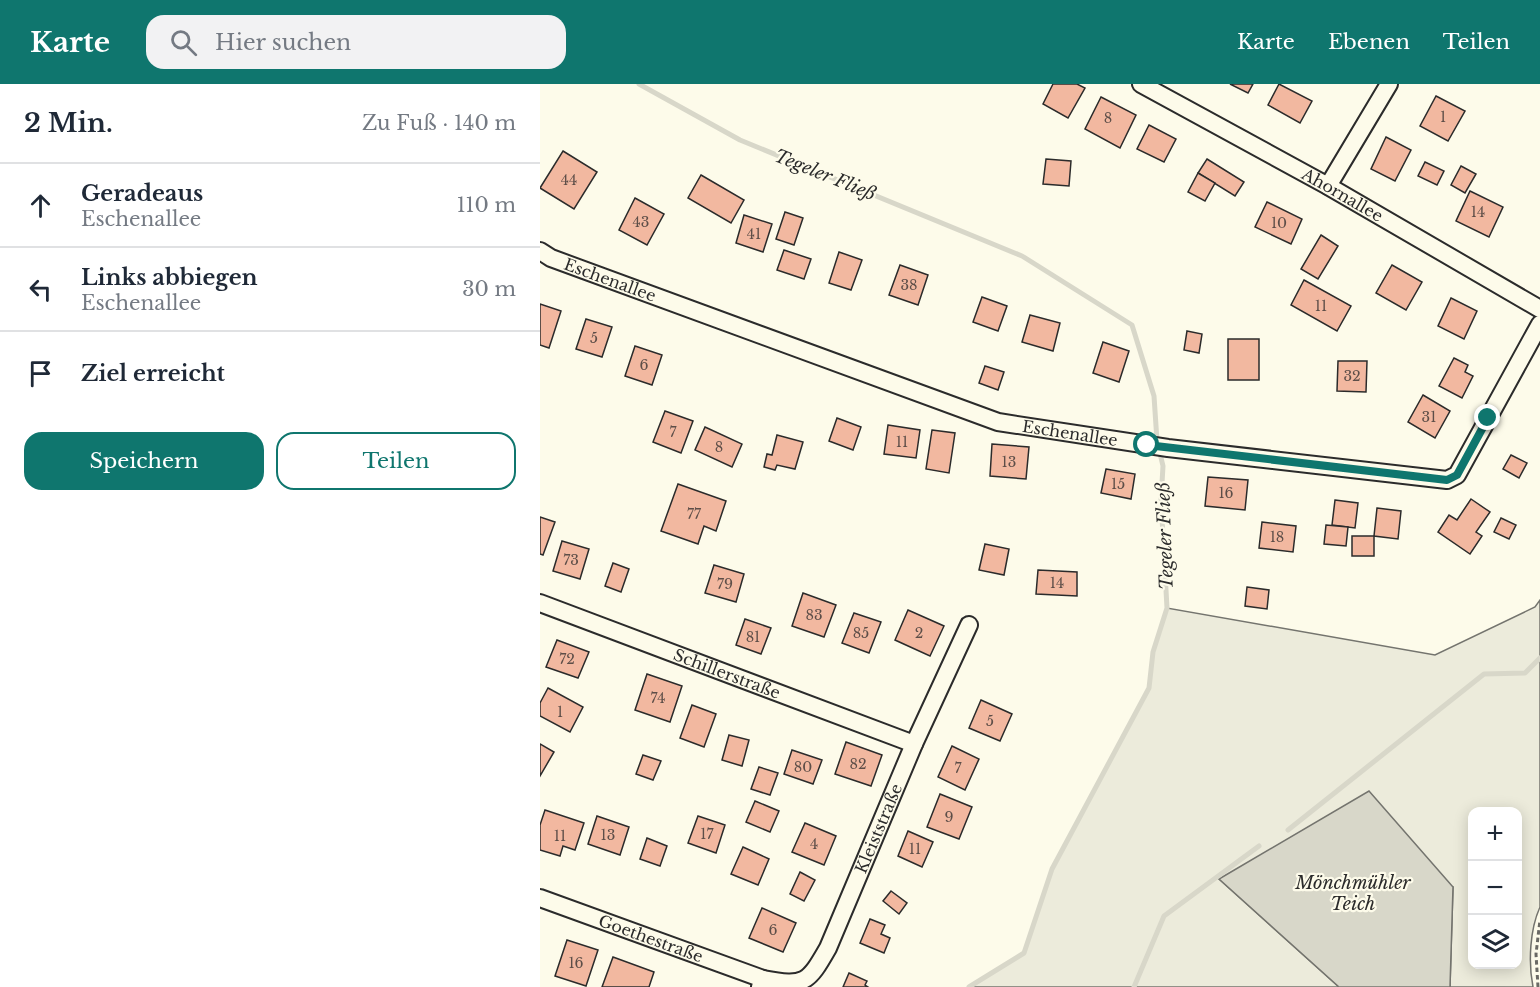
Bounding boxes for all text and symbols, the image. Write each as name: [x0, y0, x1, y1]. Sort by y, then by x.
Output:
search box: [146, 15, 566, 69]
text: Karte: [30, 25, 110, 60]
icon: search: [167, 26, 200, 59]
text: Hier suchen: [215, 29, 351, 56]
text: Karte: [1237, 29, 1295, 55]
text: Ebenen: [1328, 29, 1410, 55]
text: Teilen: [1443, 29, 1510, 55]
text: 2 Min.: [24, 107, 113, 139]
house number: 1: [1440, 108, 1446, 126]
house number: 8: [1104, 109, 1112, 127]
text: Zu Fuß · 140 m: [362, 111, 516, 135]
water label: Tegeler Fließ: [771, 145, 879, 205]
street label: Ahornallee: [1298, 163, 1387, 226]
house number: 44: [561, 171, 577, 189]
text: Geradeaus: [81, 180, 203, 207]
icon: ahead: [24, 189, 57, 222]
text: 110 m: [457, 193, 516, 217]
house number: 14: [1471, 203, 1485, 221]
text: Eschenallee: [81, 207, 201, 231]
house number: 43: [633, 213, 649, 231]
house number: 10: [1271, 214, 1287, 232]
house number: 41: [747, 225, 761, 243]
street label: Eschenallee: [561, 254, 659, 306]
text: Links abbiegen: [81, 264, 258, 291]
icon: left: [24, 273, 57, 306]
house number: 38: [900, 276, 918, 294]
text: 30 m: [462, 277, 516, 301]
text: Eschenallee: [81, 291, 201, 315]
house number: 11: [1315, 297, 1327, 315]
house number: 5: [590, 329, 598, 347]
house number: 6: [639, 356, 649, 374]
icon: arrive: [24, 357, 57, 390]
text: Ziel erreicht: [81, 360, 225, 387]
house number: 32: [1343, 367, 1361, 385]
route end: [1474, 404, 1500, 430]
house number: 31: [1422, 408, 1436, 426]
street label: Eschenallee: [1021, 416, 1119, 450]
house number: 7: [669, 423, 677, 441]
route start: [1133, 431, 1159, 457]
button: Speichern: [24, 432, 264, 490]
button: Teilen: [276, 432, 516, 490]
house number: 11: [896, 433, 908, 451]
house number: 8: [715, 438, 723, 456]
house number: 13: [1002, 453, 1016, 471]
house number: 15: [1111, 475, 1125, 493]
water label: Tegeler Fließ: [1152, 481, 1178, 590]
house number: 16: [1218, 484, 1234, 502]
house number: 77: [687, 505, 702, 523]
house number: 18: [1270, 528, 1284, 546]
house number: 73: [563, 551, 579, 569]
house number: 14: [1050, 574, 1064, 592]
house number: 79: [717, 575, 733, 593]
house number: 83: [805, 606, 823, 624]
house number: 85: [853, 624, 869, 642]
house number: 2: [915, 624, 923, 642]
house number: 81: [746, 628, 760, 646]
street label: Schillerstraße: [671, 644, 783, 703]
house number: 72: [559, 650, 575, 668]
house number: 74: [651, 689, 665, 707]
house number: 1: [557, 703, 563, 721]
house number: 5: [986, 712, 994, 730]
house number: 82: [849, 755, 867, 773]
house number: 80: [794, 758, 812, 776]
house number: 7: [954, 759, 962, 777]
street label: Kleiststraße: [851, 781, 906, 876]
map controls: [1468, 807, 1522, 969]
button: +: [1468, 807, 1522, 861]
house number: 9: [944, 808, 954, 826]
house number: 17: [700, 825, 715, 843]
house number: 13: [601, 826, 615, 844]
house number: 11: [554, 827, 566, 845]
house number: 4: [810, 835, 818, 853]
house number: 11: [909, 840, 921, 858]
button: −: [1468, 861, 1522, 915]
water label: Mönchmühler Teich: [1294, 872, 1411, 915]
street label: Goethestraße: [596, 910, 706, 966]
button: layers: [1468, 915, 1522, 969]
house number: 6: [768, 921, 778, 939]
house number: 16: [568, 954, 584, 972]

